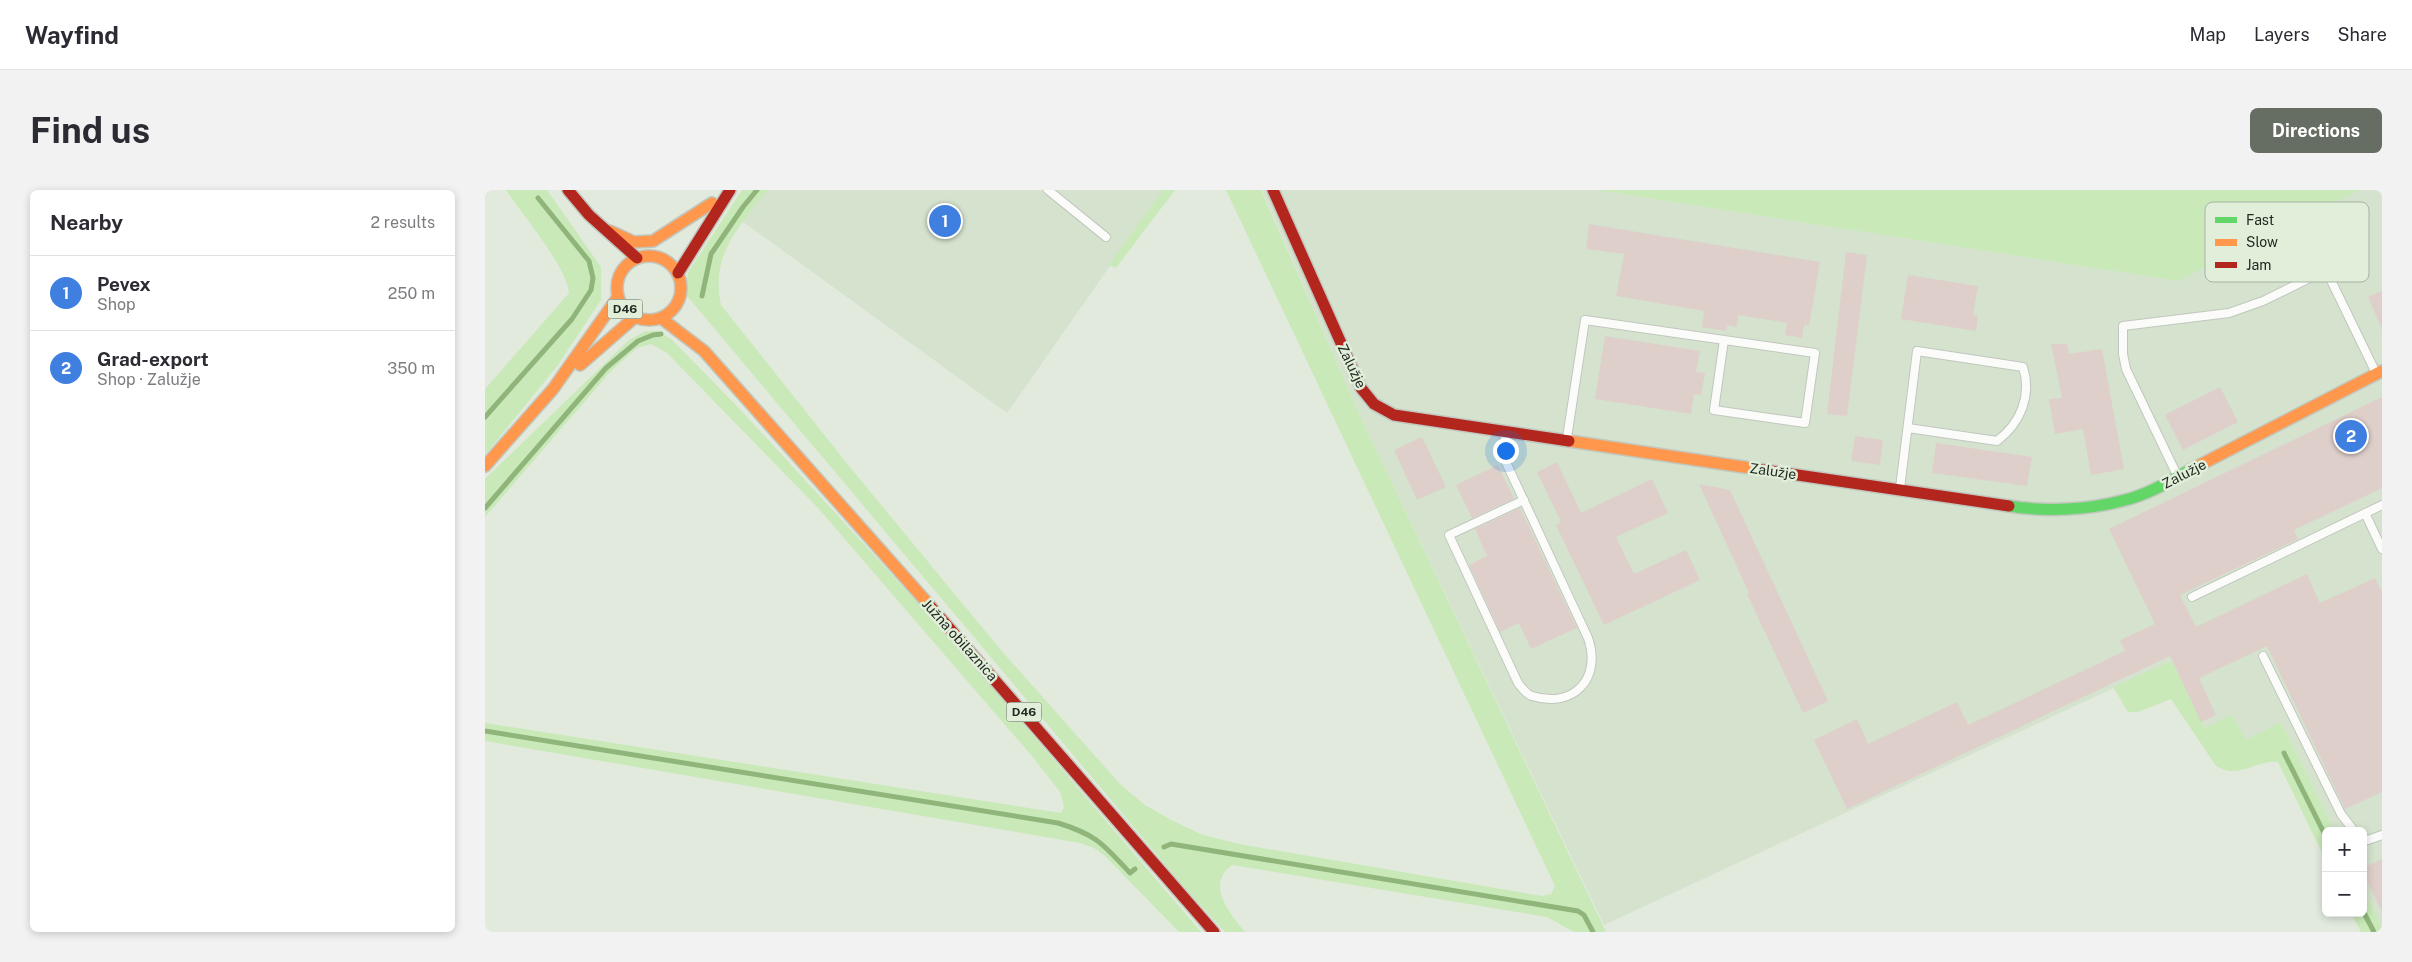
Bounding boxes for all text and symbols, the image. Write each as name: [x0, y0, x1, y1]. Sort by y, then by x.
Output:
text: Wayfind: [25, 21, 119, 49]
text: Map: [2190, 24, 2226, 45]
text: Layers: [2254, 24, 2310, 45]
text: Share: [2338, 24, 2387, 45]
button: Directions: [2250, 108, 2382, 153]
text: Find us: [30, 110, 150, 151]
pin: 1: [929, 202, 961, 240]
legend: [2205, 202, 2369, 282]
text: Nearby: [50, 210, 123, 235]
text: Fast: [2246, 212, 2274, 228]
text: 2 results: [370, 213, 435, 232]
text: Slow: [2246, 234, 2278, 250]
text: Jam: [2246, 257, 2271, 273]
text: Pevex: [97, 273, 151, 295]
text: 1: [63, 284, 69, 303]
text: 250 m: [388, 284, 435, 303]
text: Shop: [97, 295, 136, 314]
road number: D46: [607, 300, 643, 318]
street label: Zalužje: [1334, 341, 1370, 391]
text: Grad-export: [97, 348, 209, 370]
text: 2: [61, 359, 71, 378]
text: 350 m: [387, 359, 435, 378]
text: Shop · Zalužje: [97, 370, 201, 389]
pin: 2: [2335, 417, 2367, 455]
your location: [1493, 438, 1519, 464]
street label: Zalužje: [2159, 456, 2209, 492]
street label: Zalužje: [1749, 460, 1798, 482]
street label: Južna obilaznica: [919, 596, 1001, 684]
road number: D46: [1007, 702, 1041, 722]
map controls: [2322, 827, 2367, 917]
button: +: [2322, 827, 2367, 872]
button: −: [2322, 872, 2367, 917]

